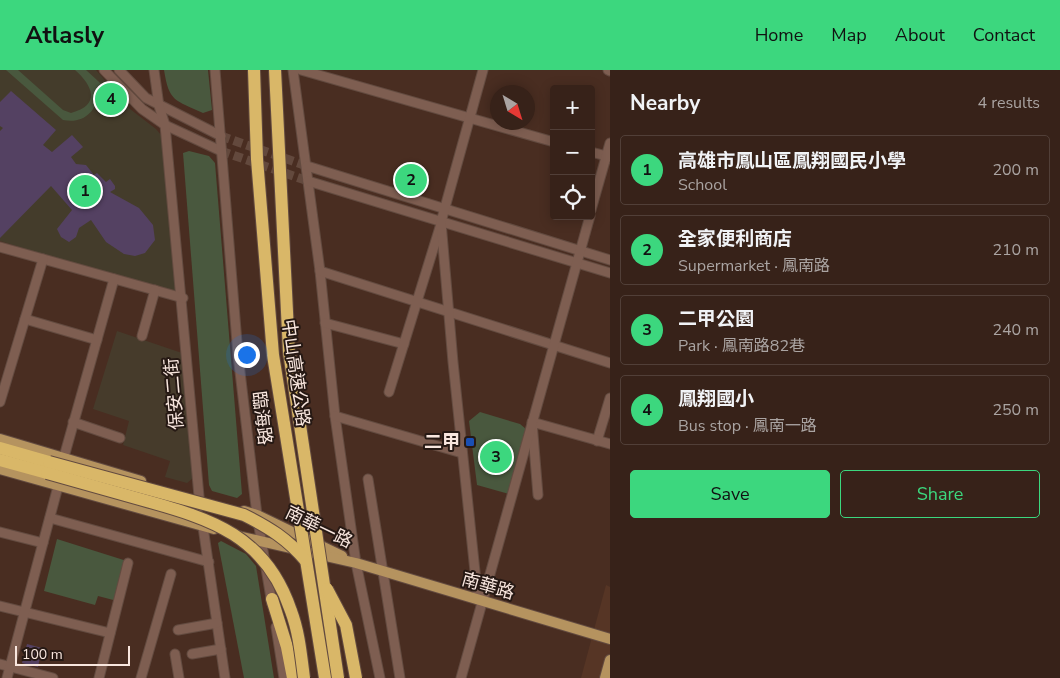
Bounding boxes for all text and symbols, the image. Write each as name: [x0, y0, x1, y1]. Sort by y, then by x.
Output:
text: Atlasly: [25, 19, 104, 51]
text: Home: [755, 23, 803, 47]
text: Map: [831, 23, 867, 47]
text: About: [895, 23, 945, 47]
text: Contact: [973, 23, 1035, 47]
pin: 4: [95, 80, 127, 118]
north arrow: [490, 85, 535, 130]
map controls: [550, 85, 595, 220]
button: +: [550, 85, 595, 130]
text: Nearby: [630, 89, 700, 117]
text: 4 results: [978, 92, 1040, 114]
button: −: [550, 130, 595, 175]
text: 高雄市鳳山區鳳翔國民小學: [678, 148, 906, 174]
text: 1: [642, 159, 652, 181]
text: 200 m: [992, 159, 1039, 181]
pin: 2: [395, 161, 427, 199]
pin: 1: [69, 172, 101, 210]
text: School: [678, 174, 727, 196]
button: locate: [550, 175, 595, 220]
text: 全家便利商店: [678, 226, 792, 252]
text: 2: [642, 239, 652, 261]
text: 210 m: [992, 239, 1039, 261]
text: Supermarket · 鳳南路: [678, 255, 830, 277]
text: 二甲公園: [678, 306, 754, 332]
street label: 中山高速公路: [277, 318, 315, 428]
text: 3: [642, 319, 652, 341]
text: 240 m: [992, 319, 1039, 341]
text: Park · 鳳南路82巷: [678, 335, 805, 357]
your location: [234, 342, 260, 368]
street label: 保安二街: [159, 357, 189, 431]
text: 鳳翔國小: [678, 386, 754, 412]
street label: 臨海路: [247, 390, 277, 446]
text: 4: [642, 399, 652, 421]
text: 250 m: [992, 399, 1039, 421]
text: Bus stop · 鳳南一路: [678, 415, 817, 437]
place label: 二甲: [424, 430, 460, 454]
marker: 二甲: [464, 436, 476, 448]
pin: 3: [480, 438, 512, 476]
button: Save: [630, 470, 830, 518]
button: Share: [840, 470, 1040, 518]
street label: 南華一路: [281, 500, 357, 554]
street label: 南華路: [459, 567, 517, 605]
scale bar: [15, 643, 130, 666]
text: 100 m: [22, 645, 63, 664]

